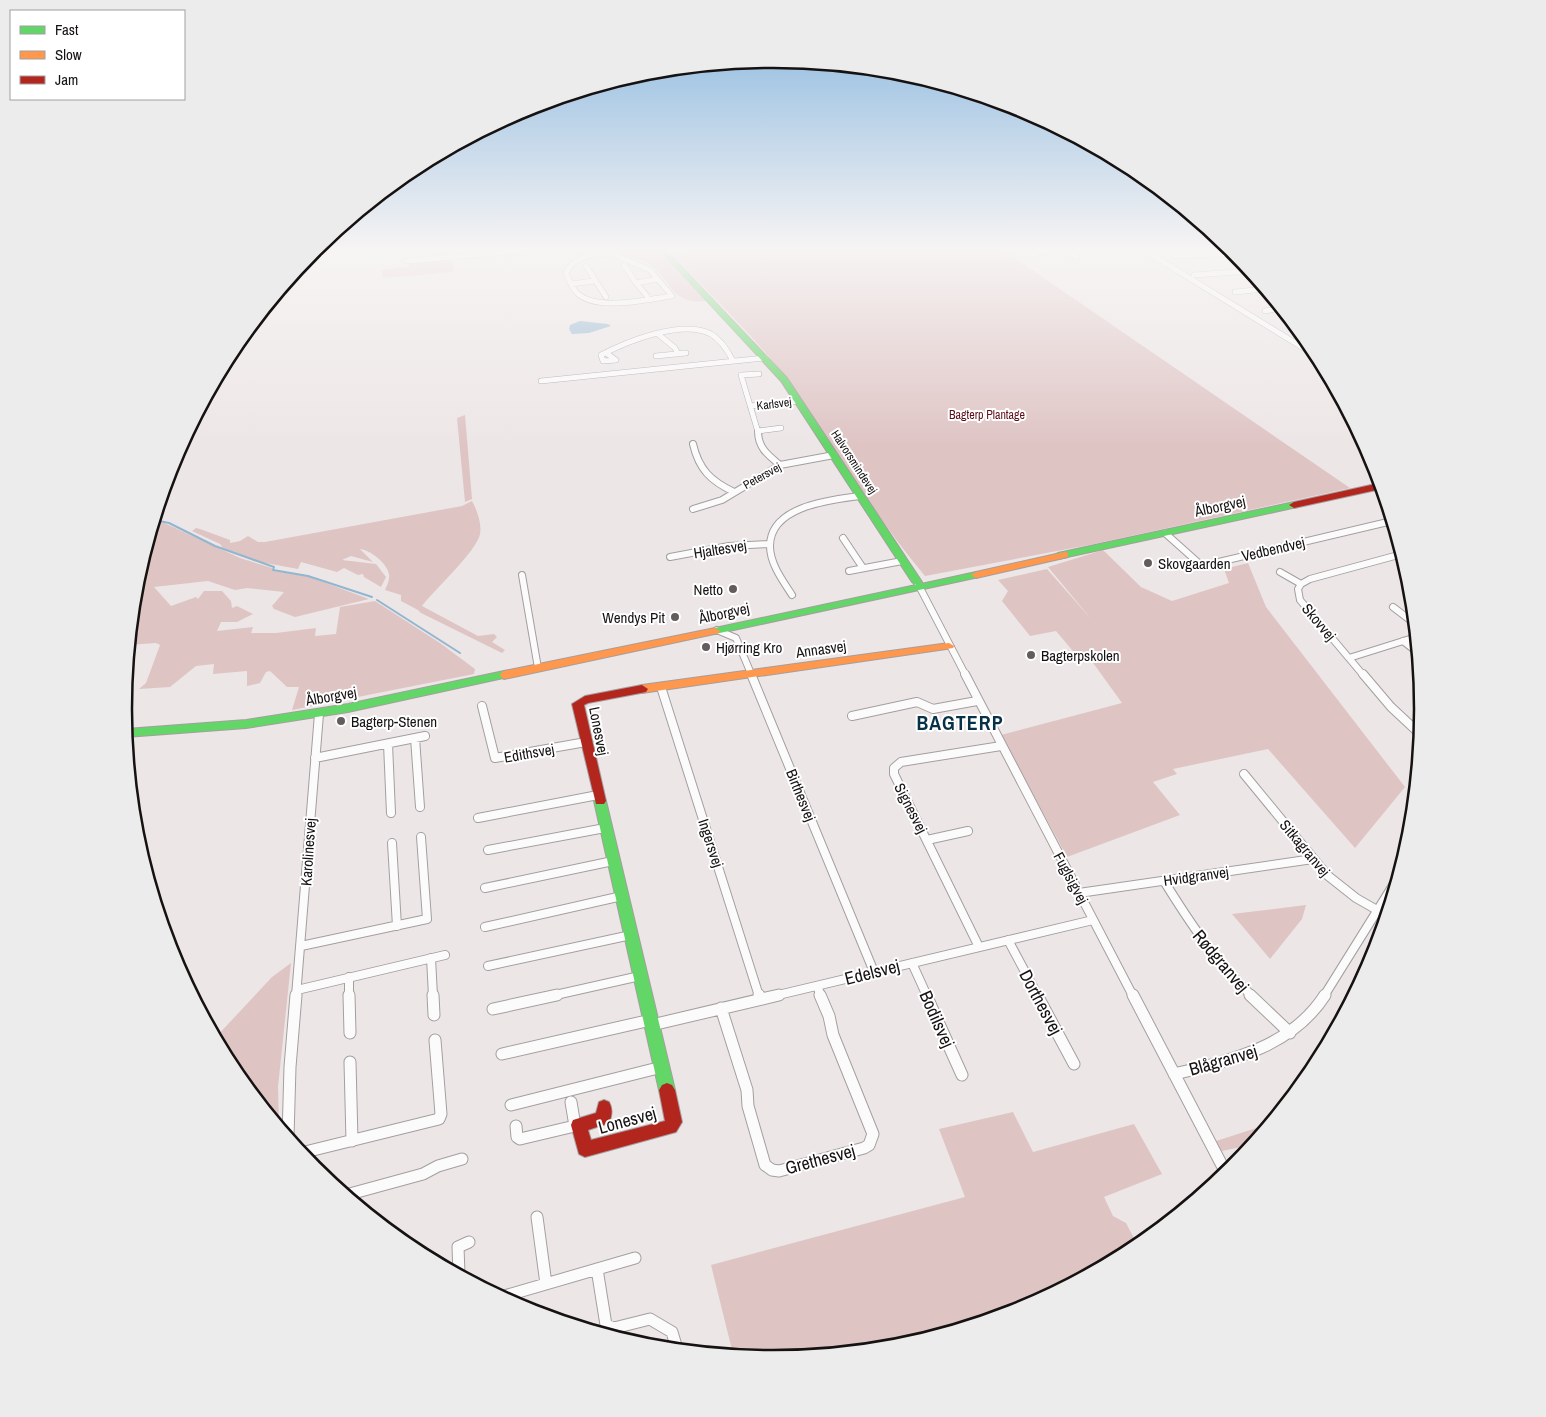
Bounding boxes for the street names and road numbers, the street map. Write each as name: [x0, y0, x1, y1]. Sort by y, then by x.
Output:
street label: Karlsvej: [756, 394, 792, 414]
street label: Halvorsmindevej: [827, 427, 881, 497]
street label: Petersvej: [740, 459, 784, 493]
street label: Ålborgvej: [1192, 490, 1247, 522]
street label: Vedbendvej: [1239, 532, 1307, 566]
street label: Hjaltesvej: [692, 534, 748, 564]
street label: Ålborgvej: [696, 597, 751, 629]
street label: Skovvej: [1297, 599, 1341, 645]
street label: Annasvej: [793, 635, 848, 663]
street label: Ålborgvej: [303, 681, 358, 711]
street label: Lonesvej: [584, 705, 614, 757]
street label: Edithsvej: [502, 738, 556, 768]
street label: Birthesvej: [781, 766, 821, 824]
street label: Signesvej: [889, 779, 933, 837]
street label: Sitkagranvej: [1275, 815, 1335, 881]
street label: Ingersvej: [693, 816, 729, 870]
street label: Karolinesvej: [295, 818, 321, 886]
street label: Fuglsigvej: [1049, 848, 1093, 908]
street label: Hvidgranvej: [1162, 861, 1230, 891]
street label: Rødgranvej: [1187, 924, 1255, 998]
street label: Edelsvej: [842, 953, 902, 991]
street label: Dorthesvej: [1013, 965, 1069, 1039]
street label: Bodilsvej: [913, 987, 961, 1051]
street label: Blågranvej: [1186, 1038, 1260, 1082]
street label: Lonesvej: [595, 1100, 659, 1140]
street label: Grethesvej: [782, 1138, 858, 1180]

